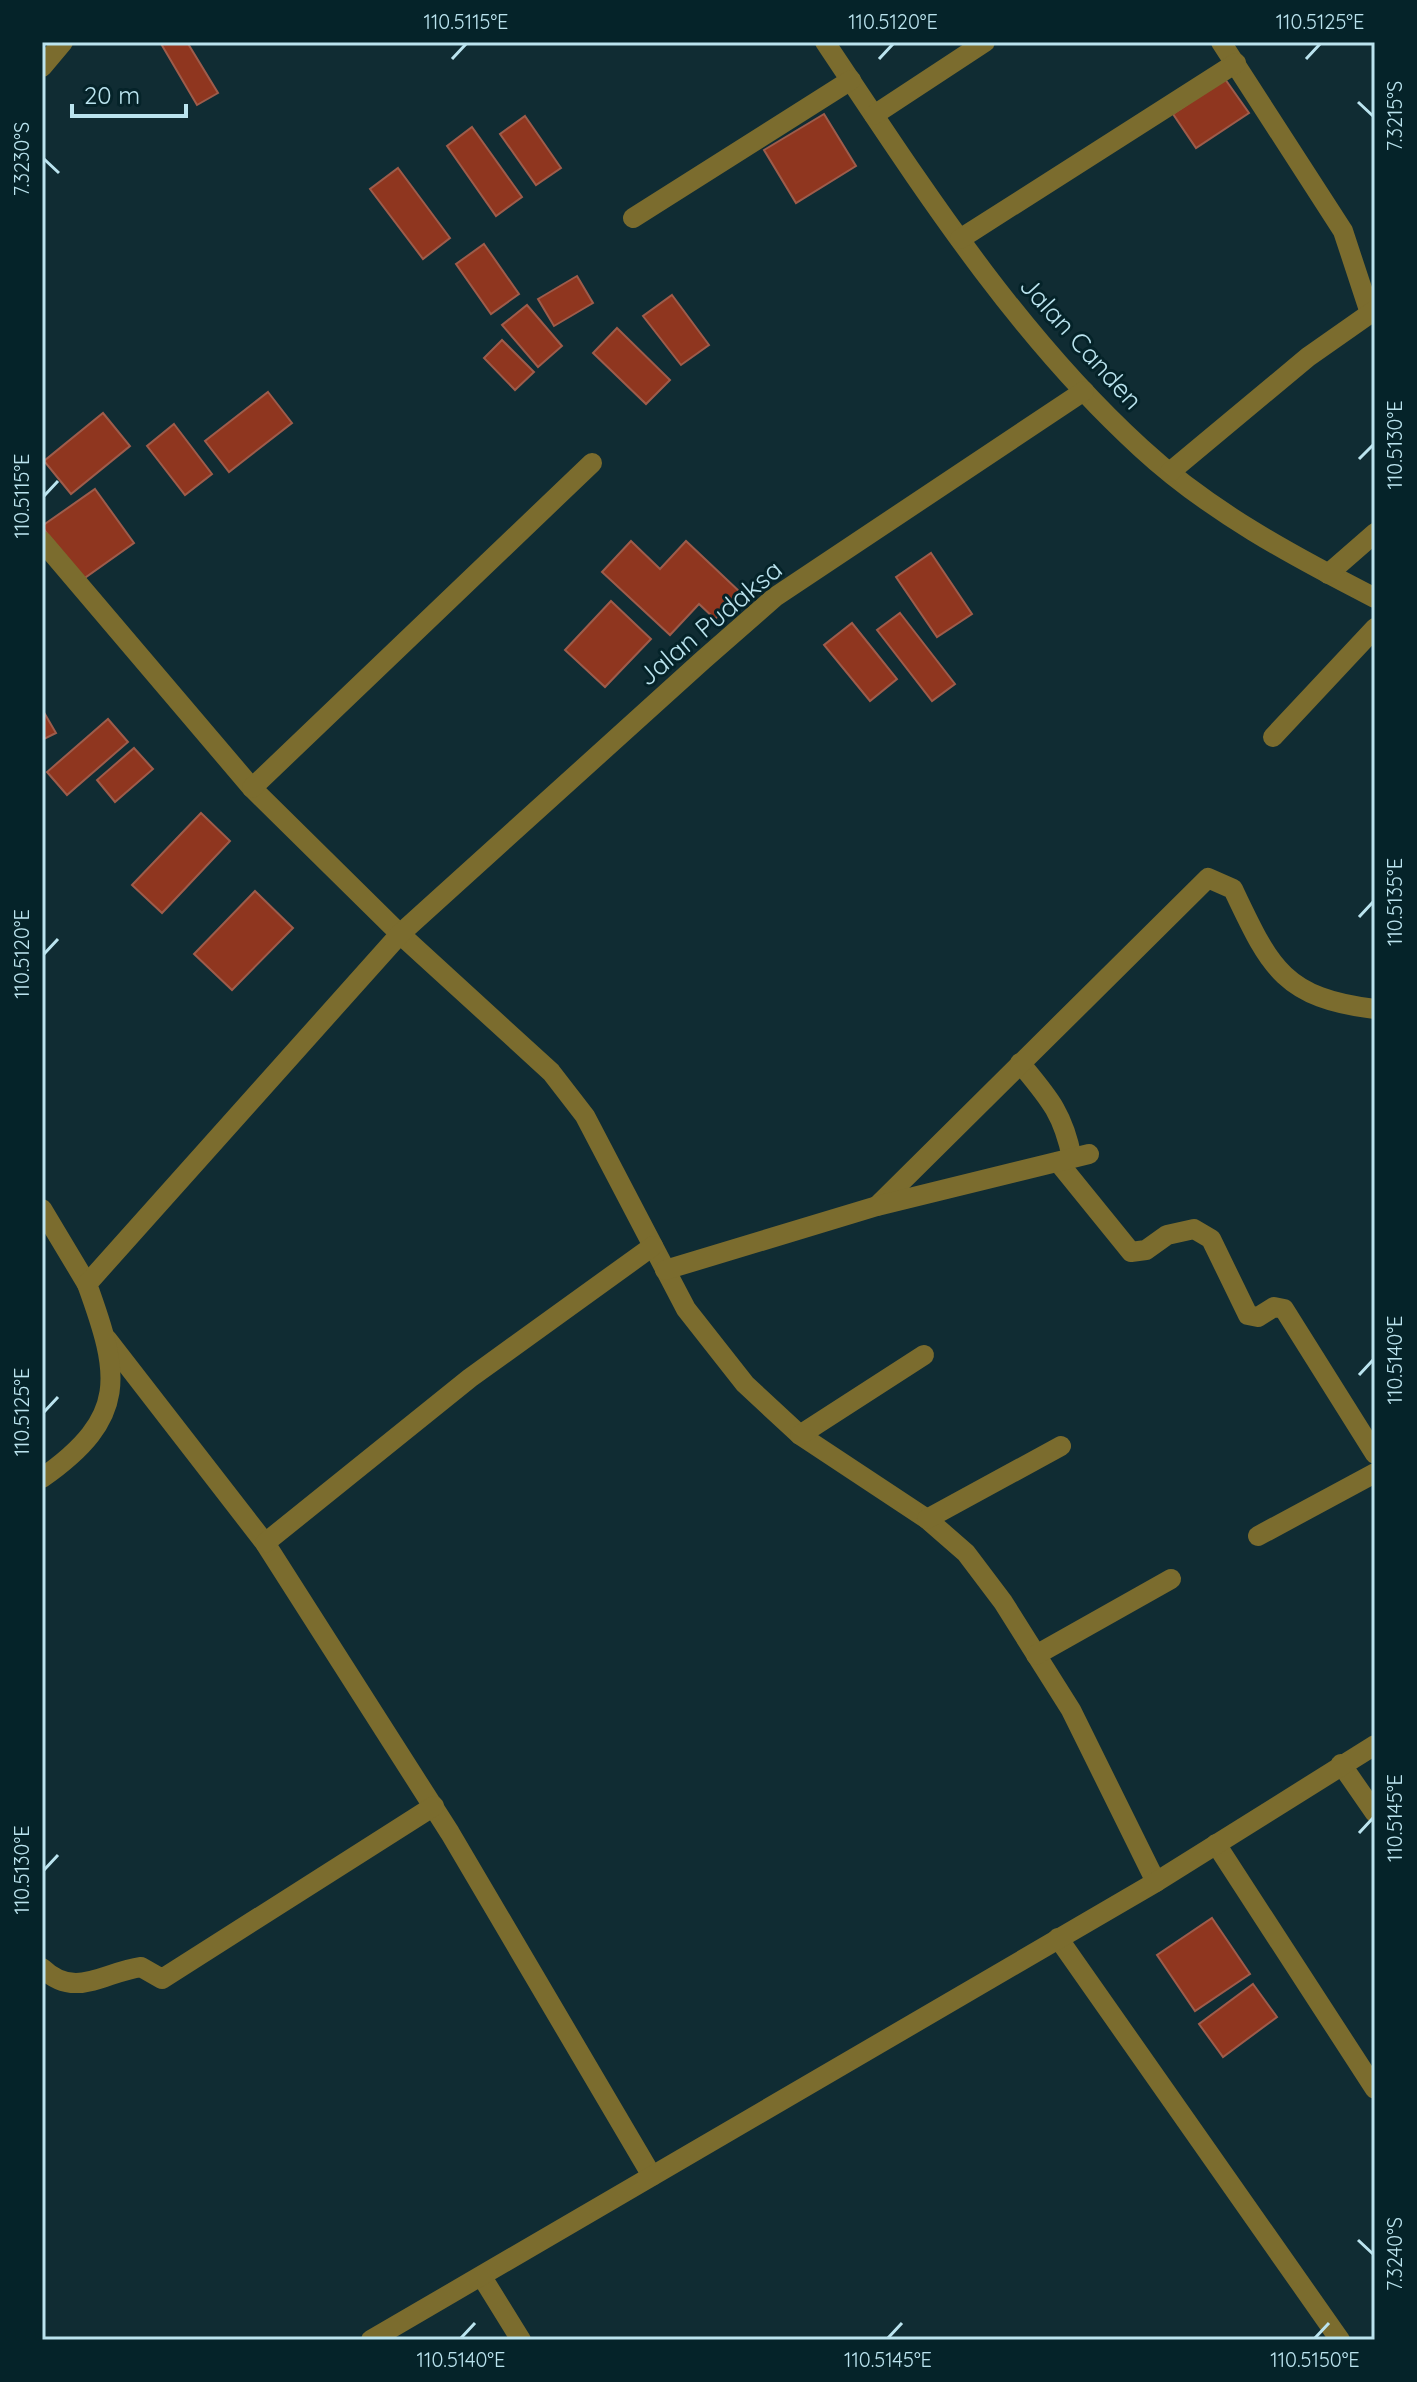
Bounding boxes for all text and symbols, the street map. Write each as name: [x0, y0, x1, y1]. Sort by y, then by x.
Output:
text: 110.5115°E: [424, 9, 508, 34]
text: 110.5120°E: [848, 9, 938, 34]
text: 110.5125°E: [1276, 9, 1364, 34]
scale bar: [72, 68, 186, 118]
text: 20 m: [84, 80, 140, 110]
text: 7.3215°S: [1382, 81, 1407, 151]
text: 7.3230°S: [9, 122, 34, 196]
street label: Jalan Canden: [1013, 269, 1150, 416]
text: 110.5130°E: [1382, 401, 1407, 490]
text: 110.5115°E: [9, 454, 34, 538]
street label: Jalan Pudaksa: [631, 553, 789, 692]
text: 110.5135°E: [1382, 858, 1407, 946]
text: 110.5120°E: [9, 909, 34, 999]
text: 110.5140°E: [1382, 1316, 1407, 1404]
text: 110.5125°E: [9, 1368, 34, 1456]
text: 110.5145°E: [1382, 1774, 1407, 1862]
text: 110.5130°E: [9, 1826, 34, 1915]
text: 7.3240°S: [1382, 2217, 1407, 2291]
text: 110.5140°E: [417, 2347, 505, 2372]
text: 110.5145°E: [844, 2347, 932, 2372]
text: 110.5150°E: [1270, 2347, 1360, 2372]

